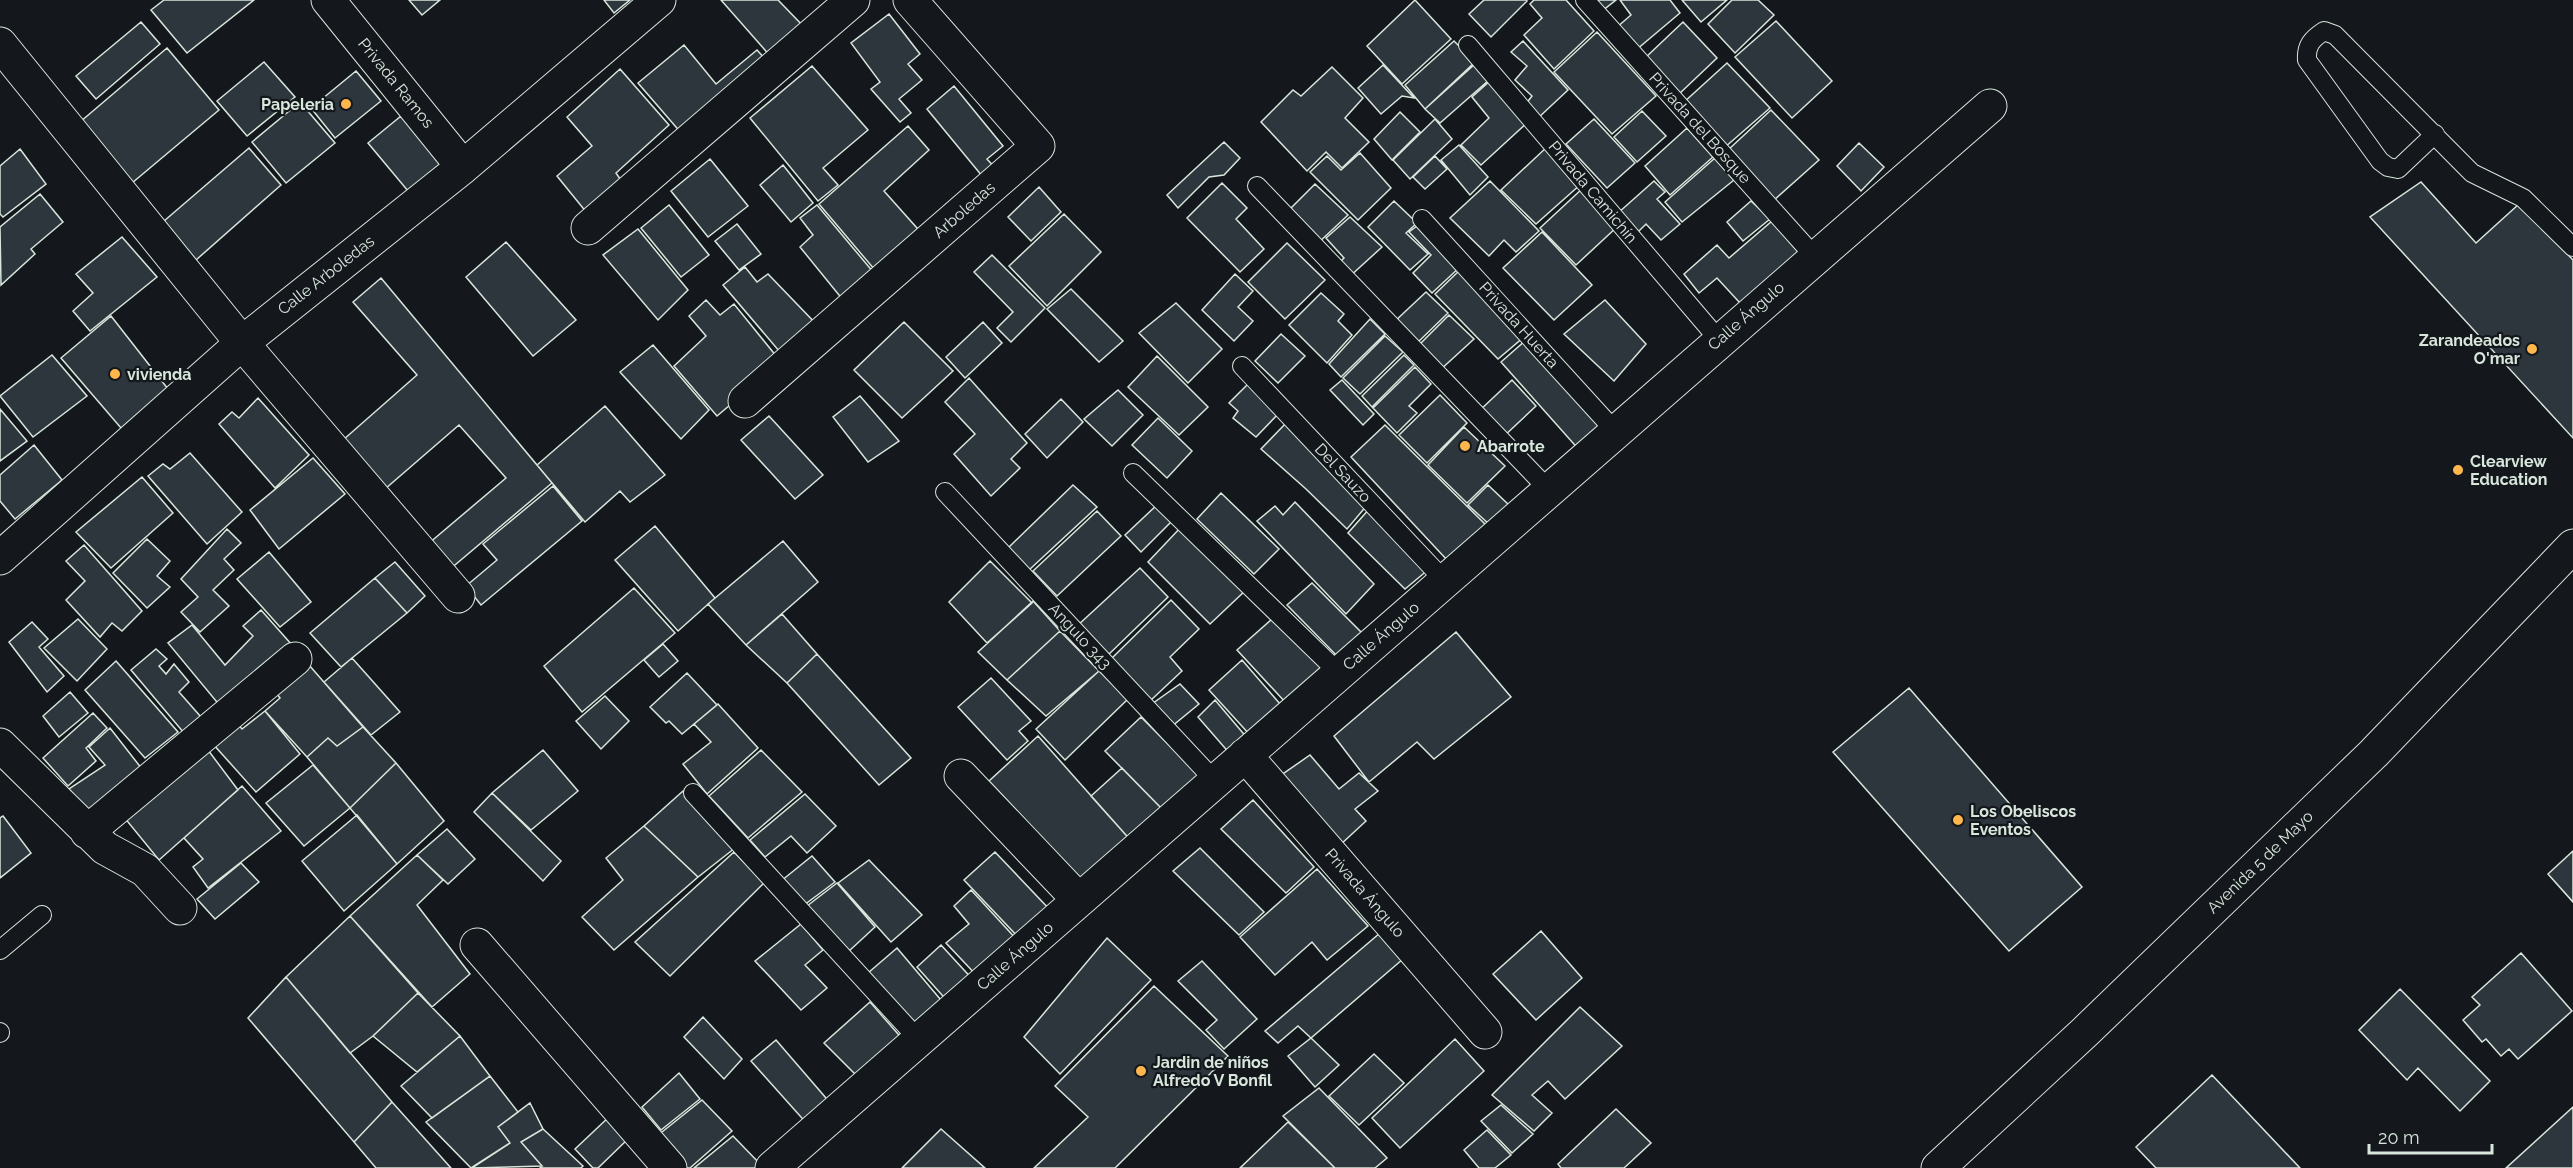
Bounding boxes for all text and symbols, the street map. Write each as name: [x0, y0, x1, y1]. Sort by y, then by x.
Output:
street label: Privada Ramos: [354, 34, 438, 132]
street label: Privada del Bosque: [1645, 69, 1755, 187]
place label: Papeleria: [261, 95, 334, 114]
marker: Papeleria: [339, 97, 353, 111]
street label: Privada Camichín: [1545, 137, 1641, 247]
street label: Arboledas: [929, 178, 999, 242]
street label: Calle Arboledas: [274, 231, 378, 319]
street label: Calle Ángulo: [1703, 277, 1788, 354]
street label: Privada Huerta: [1475, 278, 1563, 372]
place label: Zarandeados O'mar: [2419, 331, 2520, 368]
marker: Zarandeados O'mar: [2525, 342, 2539, 356]
place label: vivienda: [127, 365, 192, 384]
marker: vivienda: [108, 367, 122, 381]
place label: Abarrote: [1477, 437, 1545, 456]
street label: Del Sauzo: [1311, 439, 1375, 507]
marker: Abarrote: [1458, 439, 1472, 453]
place label: Clearview Education: [2470, 452, 2547, 489]
marker: Clearview Education: [2451, 463, 2465, 477]
street label: Calle Ángulo: [1338, 597, 1423, 674]
street label: Angulo 343: [1045, 599, 1115, 673]
place label: Los Obeliscos Eventos: [1970, 802, 2076, 839]
street label: Avenida 5 de Mayo: [2203, 807, 2317, 917]
marker: Los Obeliscos Eventos: [1951, 813, 1965, 827]
street label: Privada Ángulo: [1321, 844, 1410, 941]
street label: Calle Ángulo: [972, 917, 1057, 994]
place label: Jardin de niños Alfredo V Bonfil: [1153, 1053, 1273, 1090]
marker: Jardin de niños Alfredo V Bonfil: [1134, 1064, 1148, 1078]
scale bar: [2369, 1117, 2492, 1155]
text: 20 m: [2378, 1127, 2420, 1148]

